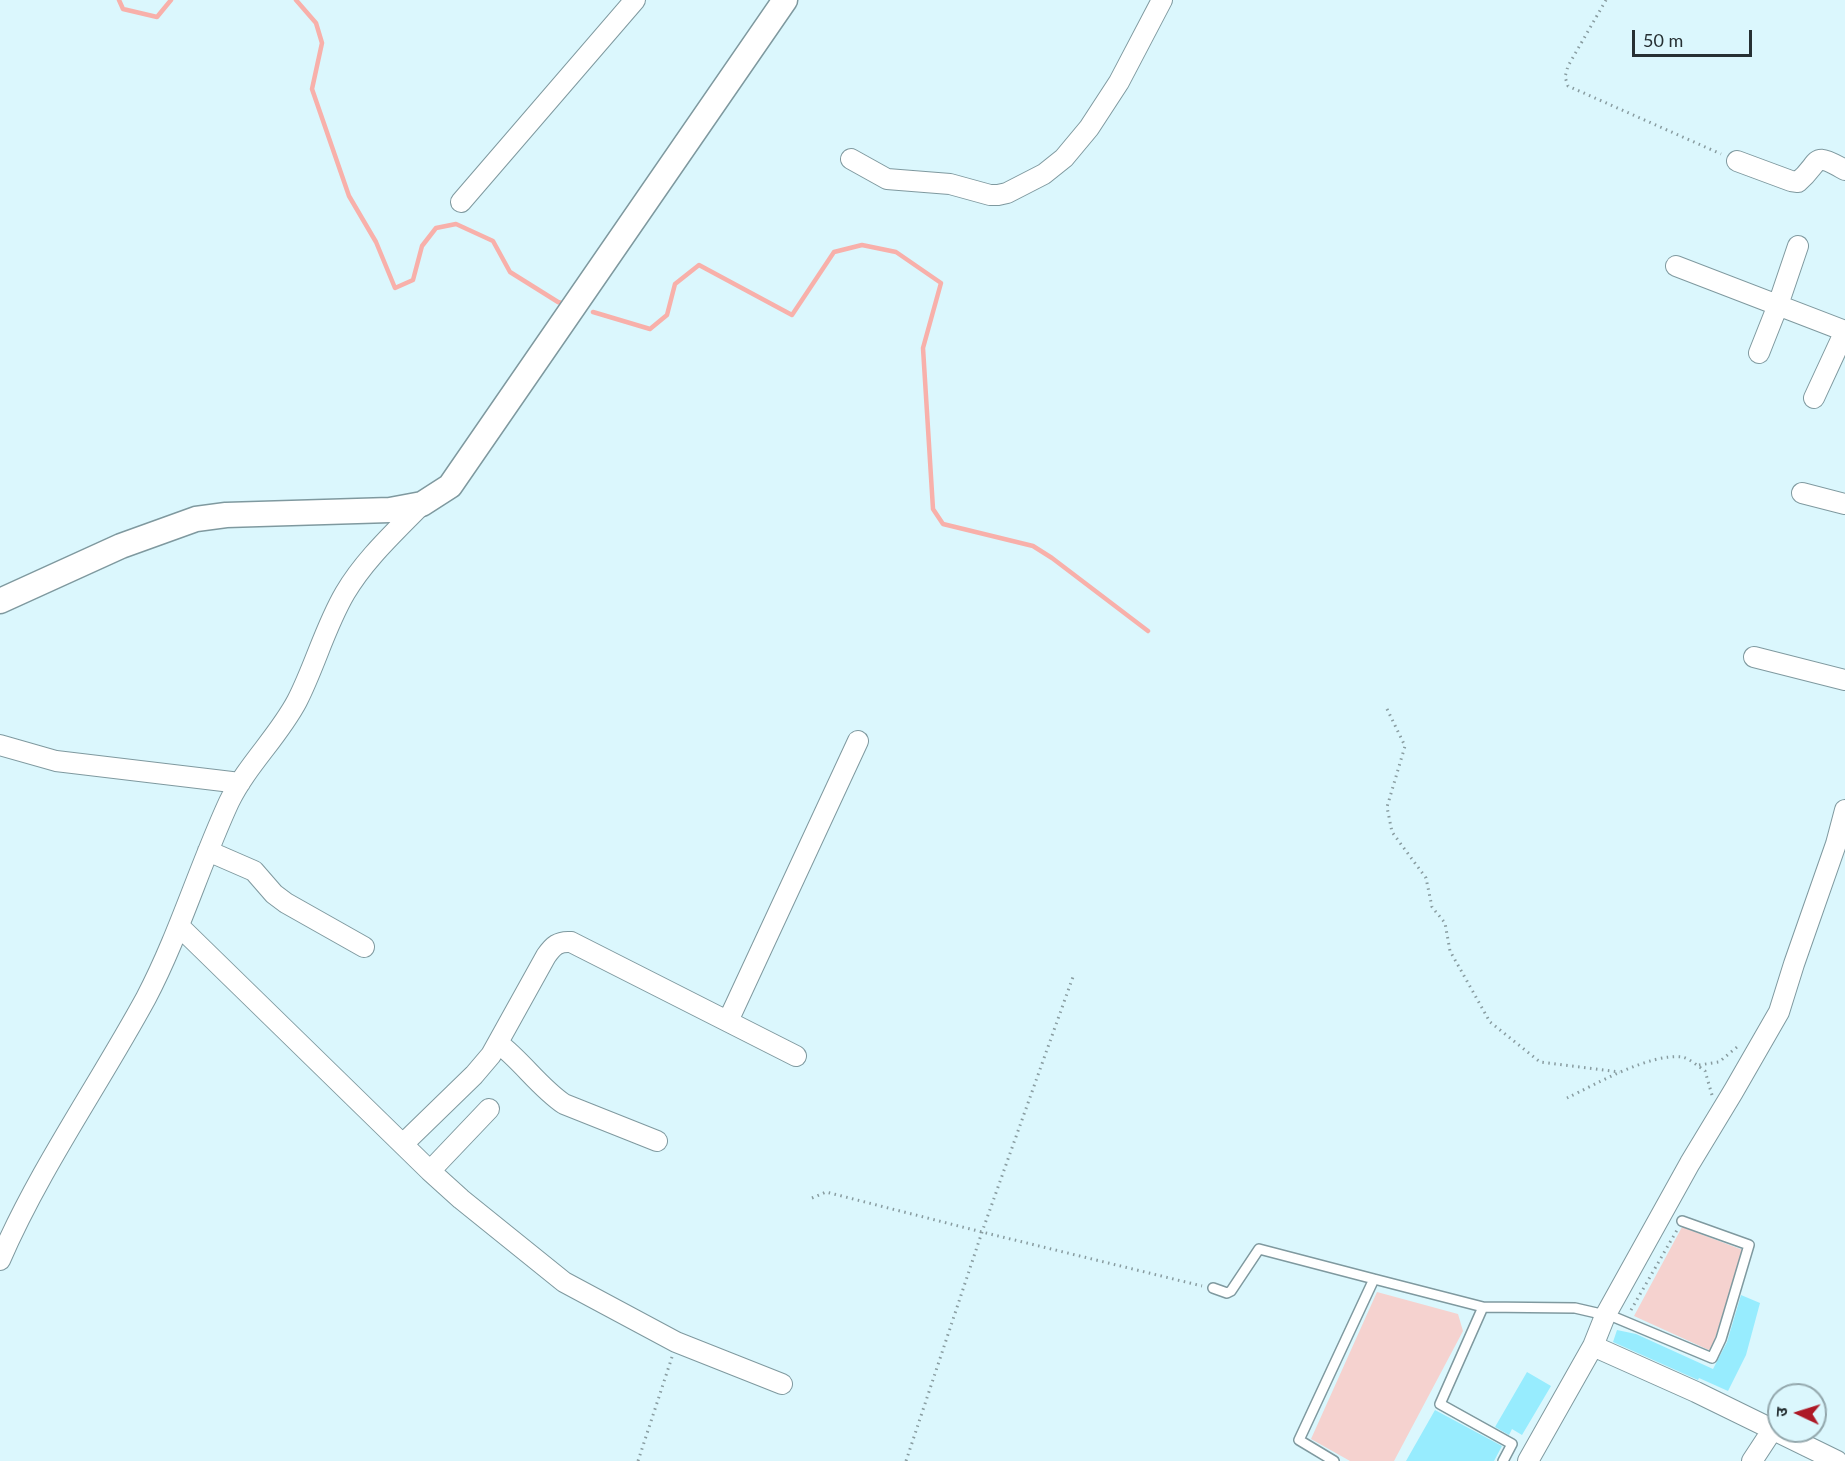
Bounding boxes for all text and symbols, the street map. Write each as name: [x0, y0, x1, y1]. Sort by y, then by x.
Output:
scale bar: [1635, 18, 1755, 56]
text: 50 m: [1643, 29, 1683, 51]
north arrow: [1767, 1383, 1827, 1443]
text: उ: [1771, 1407, 1790, 1417]

